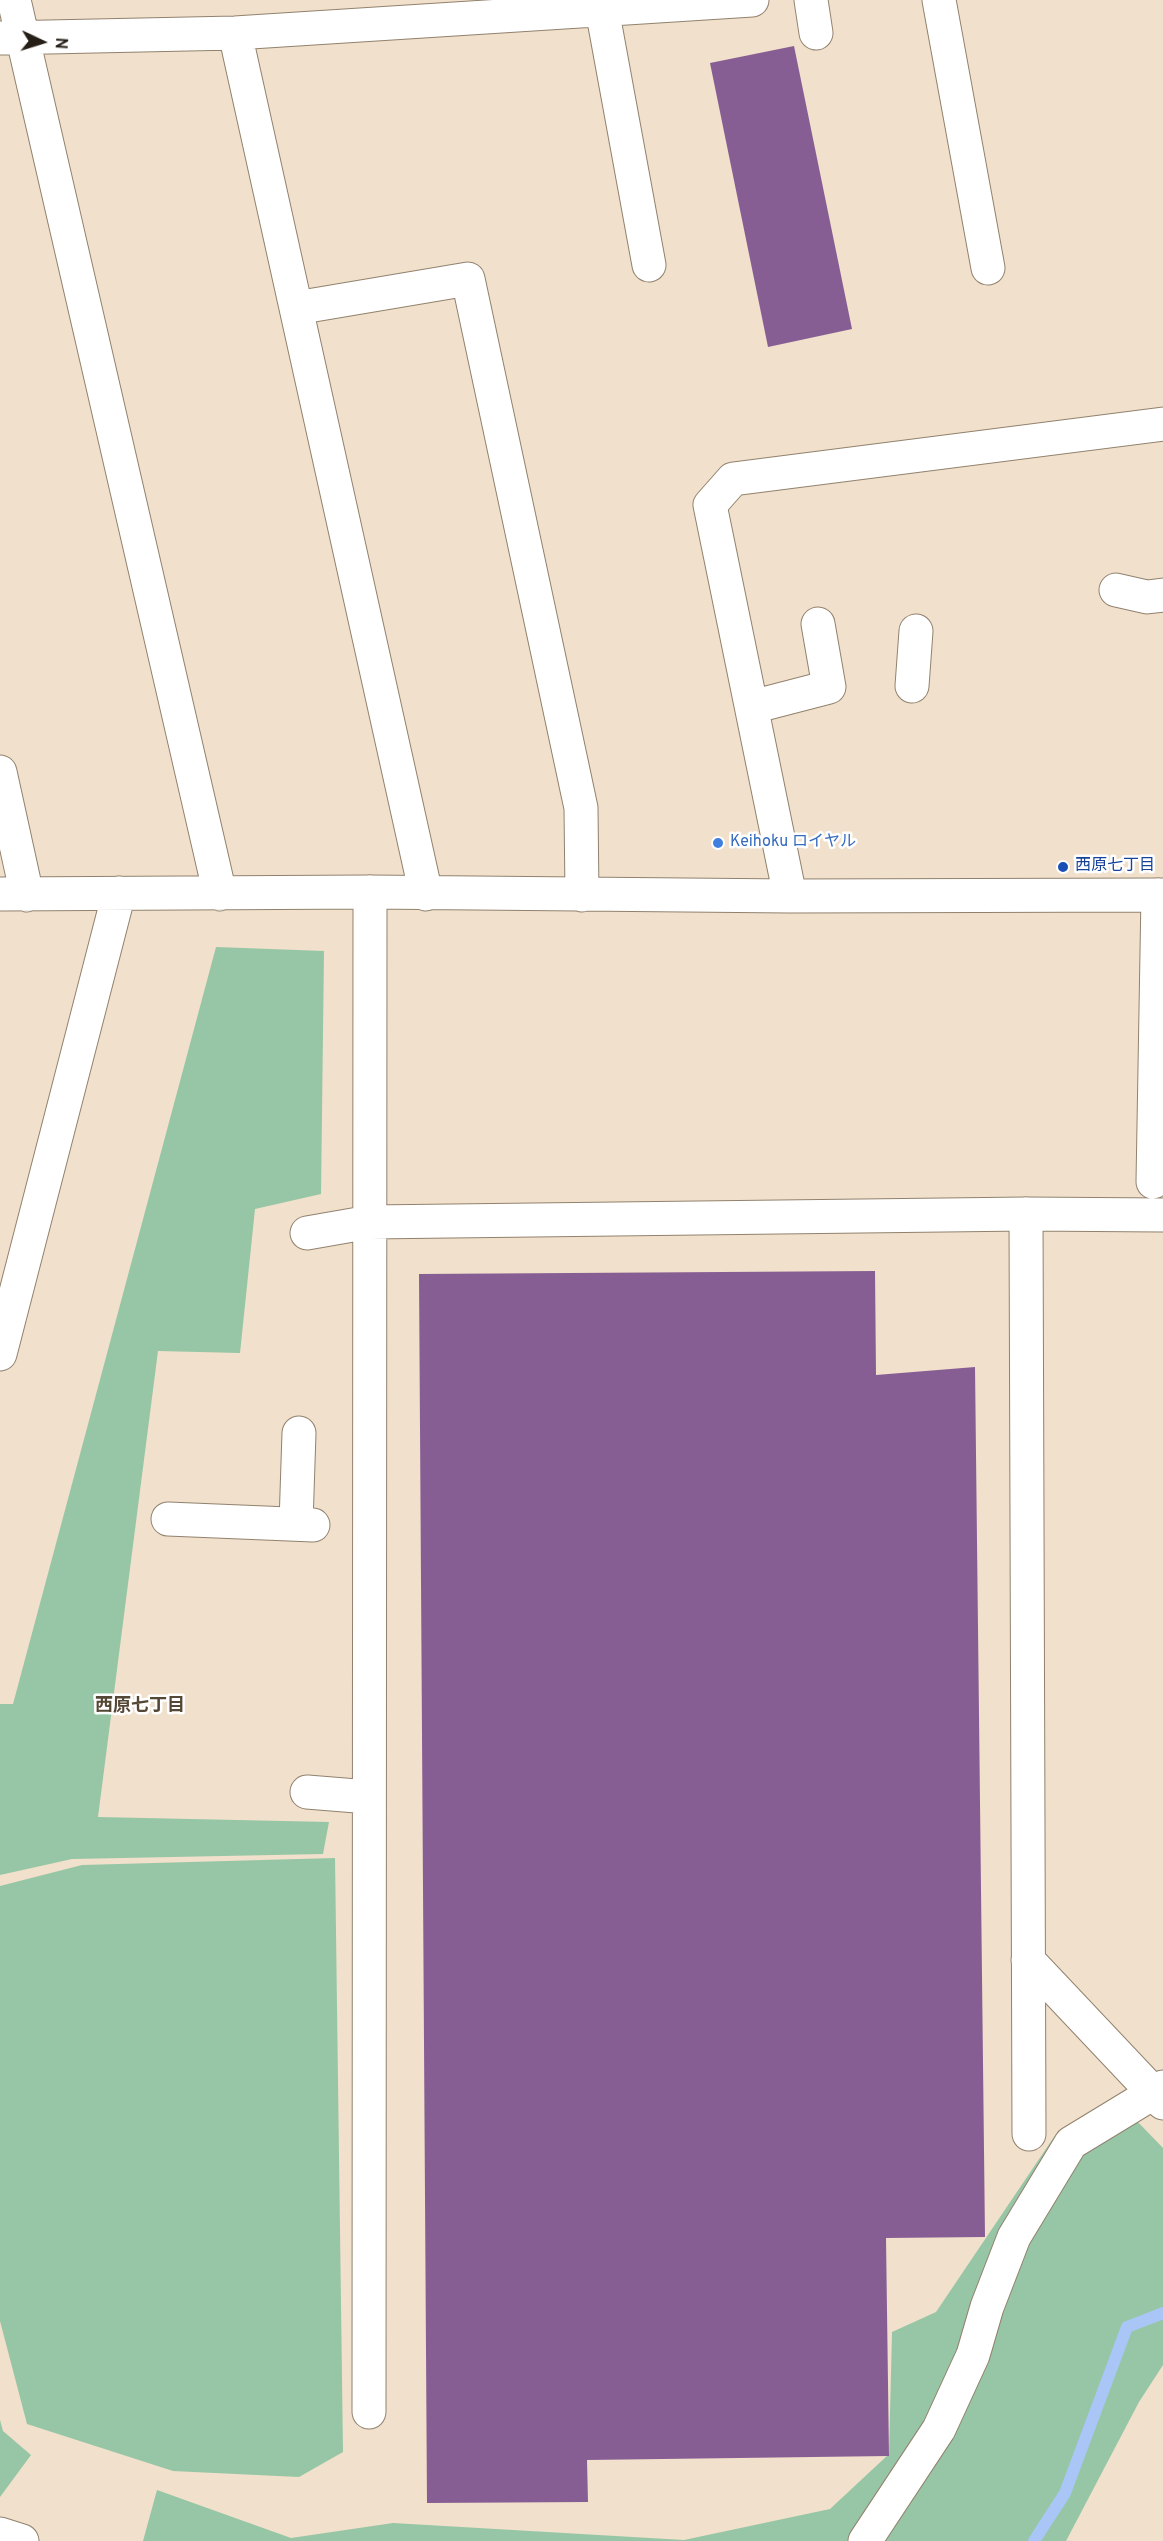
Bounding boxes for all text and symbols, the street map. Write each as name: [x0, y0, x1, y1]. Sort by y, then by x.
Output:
north arrow: [12, 12, 72, 72]
text: N: [50, 37, 70, 50]
place label: Keihoku ロイヤル: [730, 833, 856, 853]
marker: Keihoku ロイヤル: [711, 836, 725, 850]
place label: 西原七丁目: [1075, 857, 1155, 877]
marker: 西原七丁目: [1056, 860, 1070, 874]
district label: 西原七丁目: [95, 1696, 185, 1718]

